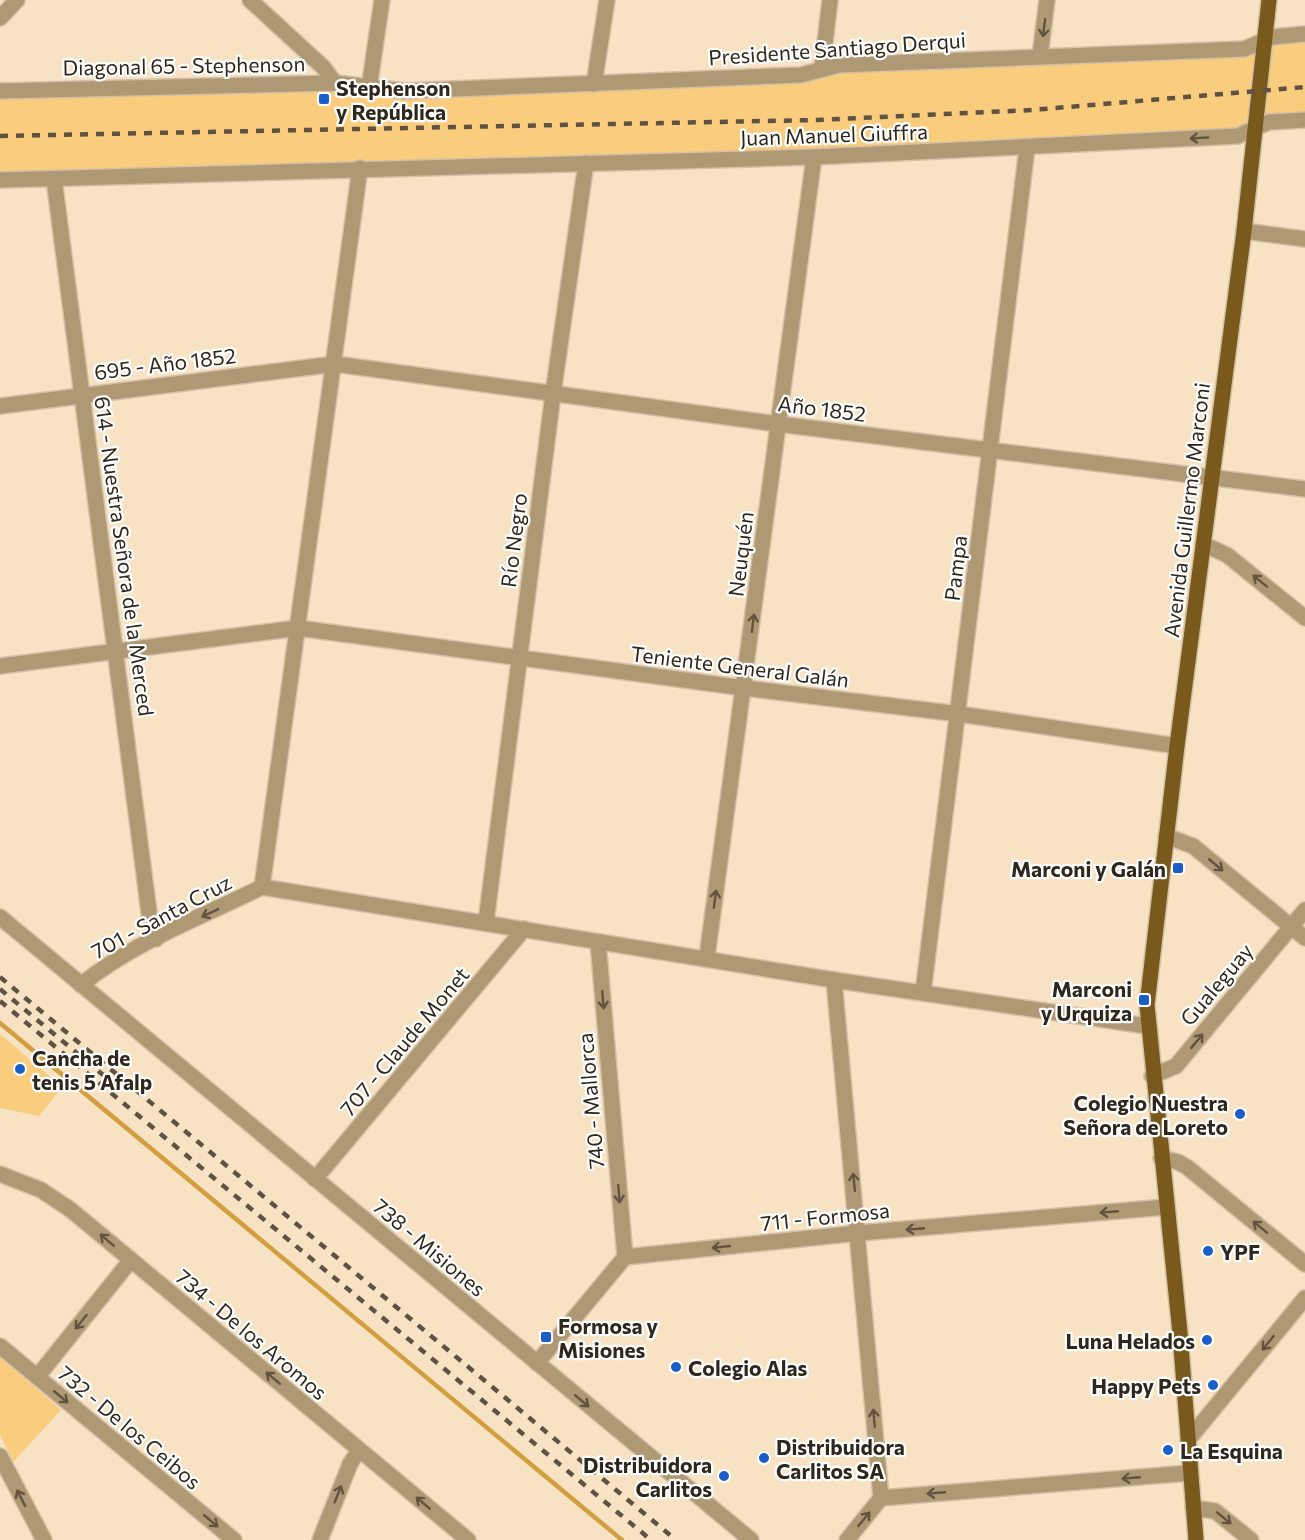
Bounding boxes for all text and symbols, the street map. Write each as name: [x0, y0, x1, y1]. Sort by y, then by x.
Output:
one-way arrow: [1038, 18, 1049, 37]
street label: Presidente Santiago Derqui: [707, 27, 967, 69]
street label: Diagonal 65 - Stephenson: [62, 50, 306, 80]
place label: Stephenson y República: [336, 75, 451, 124]
marker: Stephenson y República: [317, 92, 331, 106]
street label: Juan Manuel Giuffra: [740, 118, 928, 150]
one-way arrow: [1190, 133, 1210, 144]
street label: 695 - Año 1852: [93, 342, 237, 384]
street label: Avenida Guillermo Marconi: [1158, 381, 1214, 639]
street label: Año 1852: [777, 390, 867, 426]
street label: 614 - Nuestra Señora de la Merced: [90, 395, 160, 717]
street label: Río Negro: [495, 491, 531, 589]
street label: Neuquén: [722, 510, 758, 598]
street label: Pampa: [939, 534, 971, 602]
one-way arrow: [1252, 575, 1268, 588]
one-way arrow: [747, 614, 758, 633]
street label: Teniente General Galán: [629, 640, 851, 692]
place label: Marconi y Galán: [1011, 856, 1166, 881]
one-way arrow: [1208, 858, 1223, 872]
marker: Marconi y Galán: [1171, 861, 1185, 875]
street label: 701 - Santa Cruz: [87, 869, 235, 963]
one-way arrow: [709, 890, 720, 910]
one-way arrow: [201, 907, 219, 919]
street label: Gualeguay: [1175, 938, 1258, 1030]
street label: 707 - Claude Monet: [334, 962, 474, 1120]
place label: Marconi y Urquiza: [1041, 976, 1132, 1025]
one-way arrow: [598, 990, 609, 1010]
marker: Marconi y Urquiza: [1137, 993, 1151, 1007]
street label: 740 - Mallorca: [572, 1032, 608, 1170]
one-way arrow: [1190, 1033, 1203, 1049]
place label: Cancha de tenis 5 Afalp: [32, 1045, 152, 1094]
marker: Cancha de tenis 5 Afalp: [13, 1062, 27, 1076]
place label: Colegio Nuestra Señora de Loreto: [1063, 1090, 1228, 1139]
marker: Colegio Nuestra Señora de Loreto: [1233, 1107, 1247, 1121]
one-way arrow: [848, 1173, 859, 1193]
one-way arrow: [614, 1184, 625, 1204]
street label: 738 - Misiones: [369, 1193, 491, 1301]
street label: 711 - Formosa: [759, 1197, 891, 1235]
one-way arrow: [1099, 1207, 1119, 1218]
one-way arrow: [1252, 1221, 1268, 1234]
one-way arrow: [905, 1223, 925, 1234]
one-way arrow: [100, 1233, 115, 1247]
place label: YPF: [1220, 1239, 1260, 1264]
one-way arrow: [711, 1242, 731, 1253]
marker: YPF: [1201, 1244, 1215, 1258]
street label: 734 - De los Aromos: [171, 1263, 333, 1405]
place label: Formosa y Misiones: [558, 1313, 659, 1362]
one-way arrow: [74, 1314, 87, 1330]
place label: Luna Helados: [1066, 1328, 1195, 1353]
marker: Formosa y Misiones: [539, 1330, 553, 1344]
marker: Luna Helados: [1200, 1333, 1214, 1347]
one-way arrow: [1261, 1335, 1274, 1351]
place label: Colegio Alas: [688, 1355, 808, 1380]
street label: 732 - De los Ceibos: [54, 1360, 206, 1494]
marker: Colegio Alas: [669, 1360, 683, 1374]
one-way arrow: [266, 1371, 281, 1385]
place label: Happy Pets: [1091, 1373, 1201, 1398]
marker: Happy Pets: [1206, 1378, 1220, 1392]
one-way arrow: [53, 1390, 68, 1404]
one-way arrow: [574, 1394, 589, 1408]
one-way arrow: [868, 1409, 879, 1429]
place label: Distribuidora Carlitos SA: [776, 1434, 905, 1483]
place label: La Esquina: [1180, 1438, 1283, 1463]
marker: La Esquina: [1161, 1443, 1175, 1457]
marker: Distribuidora Carlitos SA: [757, 1451, 771, 1465]
place label: Distribuidora Carlitos: [583, 1452, 712, 1501]
marker: Distribuidora Carlitos: [717, 1469, 731, 1483]
one-way arrow: [1121, 1472, 1141, 1483]
one-way arrow: [333, 1485, 344, 1504]
one-way arrow: [927, 1488, 947, 1499]
one-way arrow: [15, 1490, 27, 1508]
one-way arrow: [415, 1496, 431, 1509]
one-way arrow: [857, 1511, 870, 1527]
one-way arrow: [1216, 1512, 1232, 1525]
one-way arrow: [203, 1515, 219, 1528]

